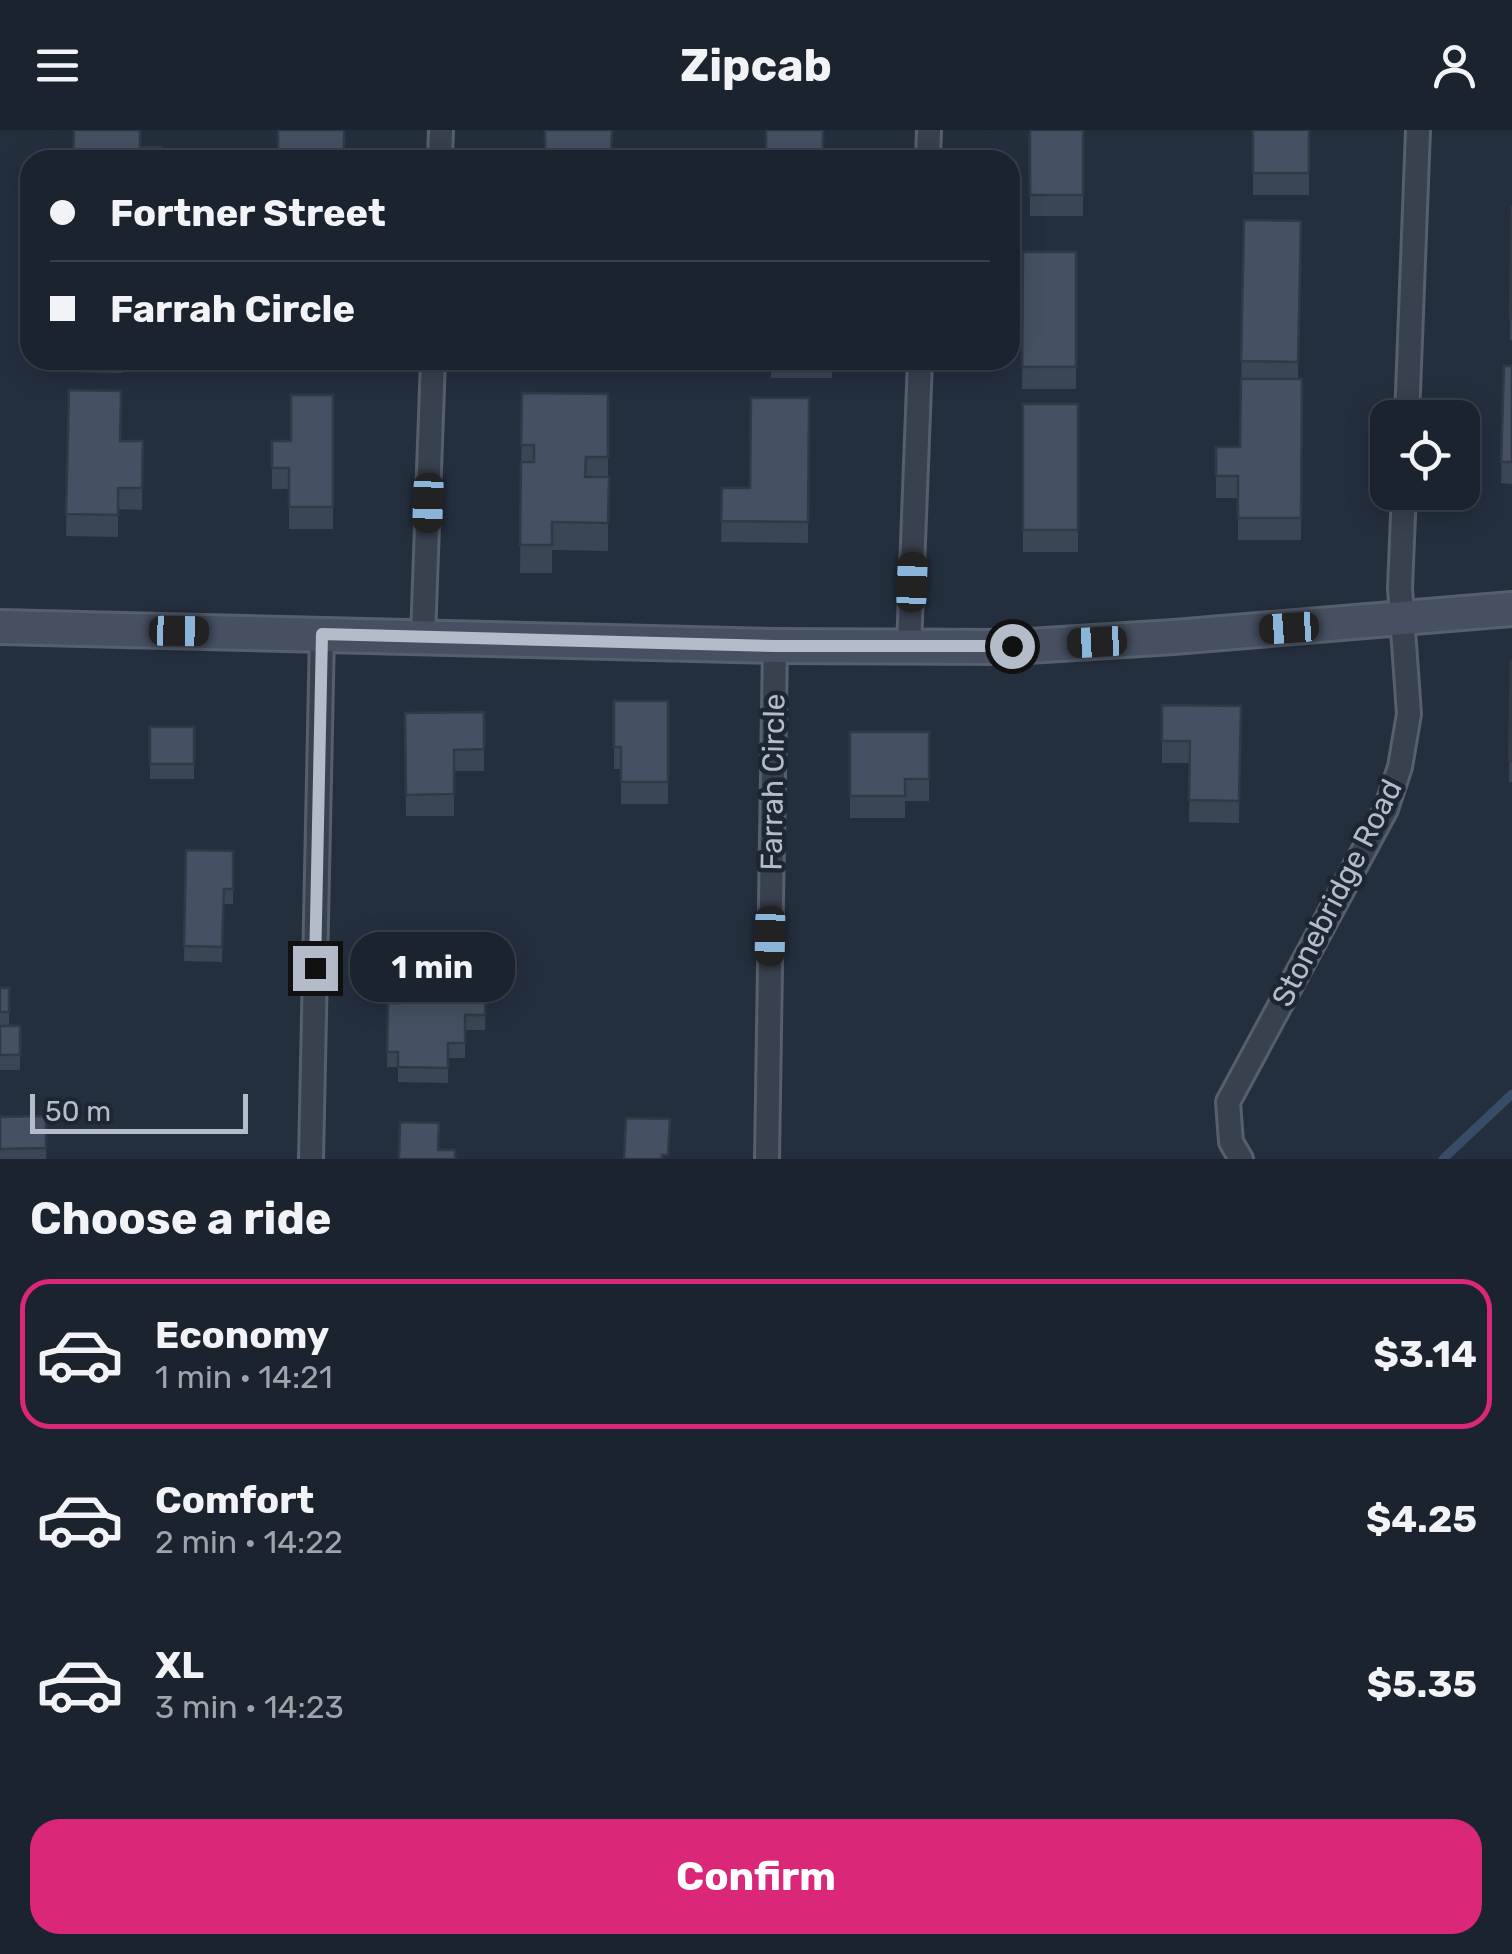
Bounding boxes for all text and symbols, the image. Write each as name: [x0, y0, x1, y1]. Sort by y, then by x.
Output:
icon: menu: [30, 38, 85, 93]
icon: person: [1427, 38, 1482, 93]
text: Zipcab: [680, 39, 832, 92]
text: Fortner Street: [110, 190, 386, 236]
text: Farrah Circle: [110, 286, 355, 332]
map controls: [1370, 400, 1480, 510]
button: locate: [1370, 400, 1480, 510]
car: [412, 472, 444, 534]
car: [896, 551, 928, 613]
car: [1258, 611, 1320, 645]
car: [149, 615, 209, 647]
route start: [990, 624, 1035, 669]
car: [1066, 625, 1128, 659]
street label: Farrah Circle: [753, 693, 793, 871]
street label: Stonebridge Road: [1264, 773, 1410, 1013]
car: [754, 906, 786, 966]
callout: 1 min: [350, 933, 515, 1003]
route end: [293, 946, 338, 991]
text: 1 min: [392, 948, 473, 986]
scale bar: [30, 1089, 248, 1134]
text: 50 m: [45, 1095, 111, 1128]
text: Choose a ride: [30, 1192, 332, 1245]
icon: car: [35, 1309, 125, 1399]
text: Economy: [155, 1312, 329, 1358]
text: $3.14: [1373, 1331, 1477, 1377]
text: 1 min · 14:21: [155, 1358, 333, 1396]
icon: car: [35, 1474, 125, 1564]
text: Comfort: [155, 1477, 314, 1523]
text: $4.25: [1366, 1496, 1477, 1542]
text: 2 min · 14:22: [155, 1523, 343, 1561]
icon: car: [35, 1639, 125, 1729]
text: XL: [155, 1642, 204, 1688]
text: $5.35: [1367, 1661, 1477, 1707]
text: 3 min · 14:23: [155, 1688, 344, 1726]
button: Confirm: [30, 1819, 1482, 1934]

